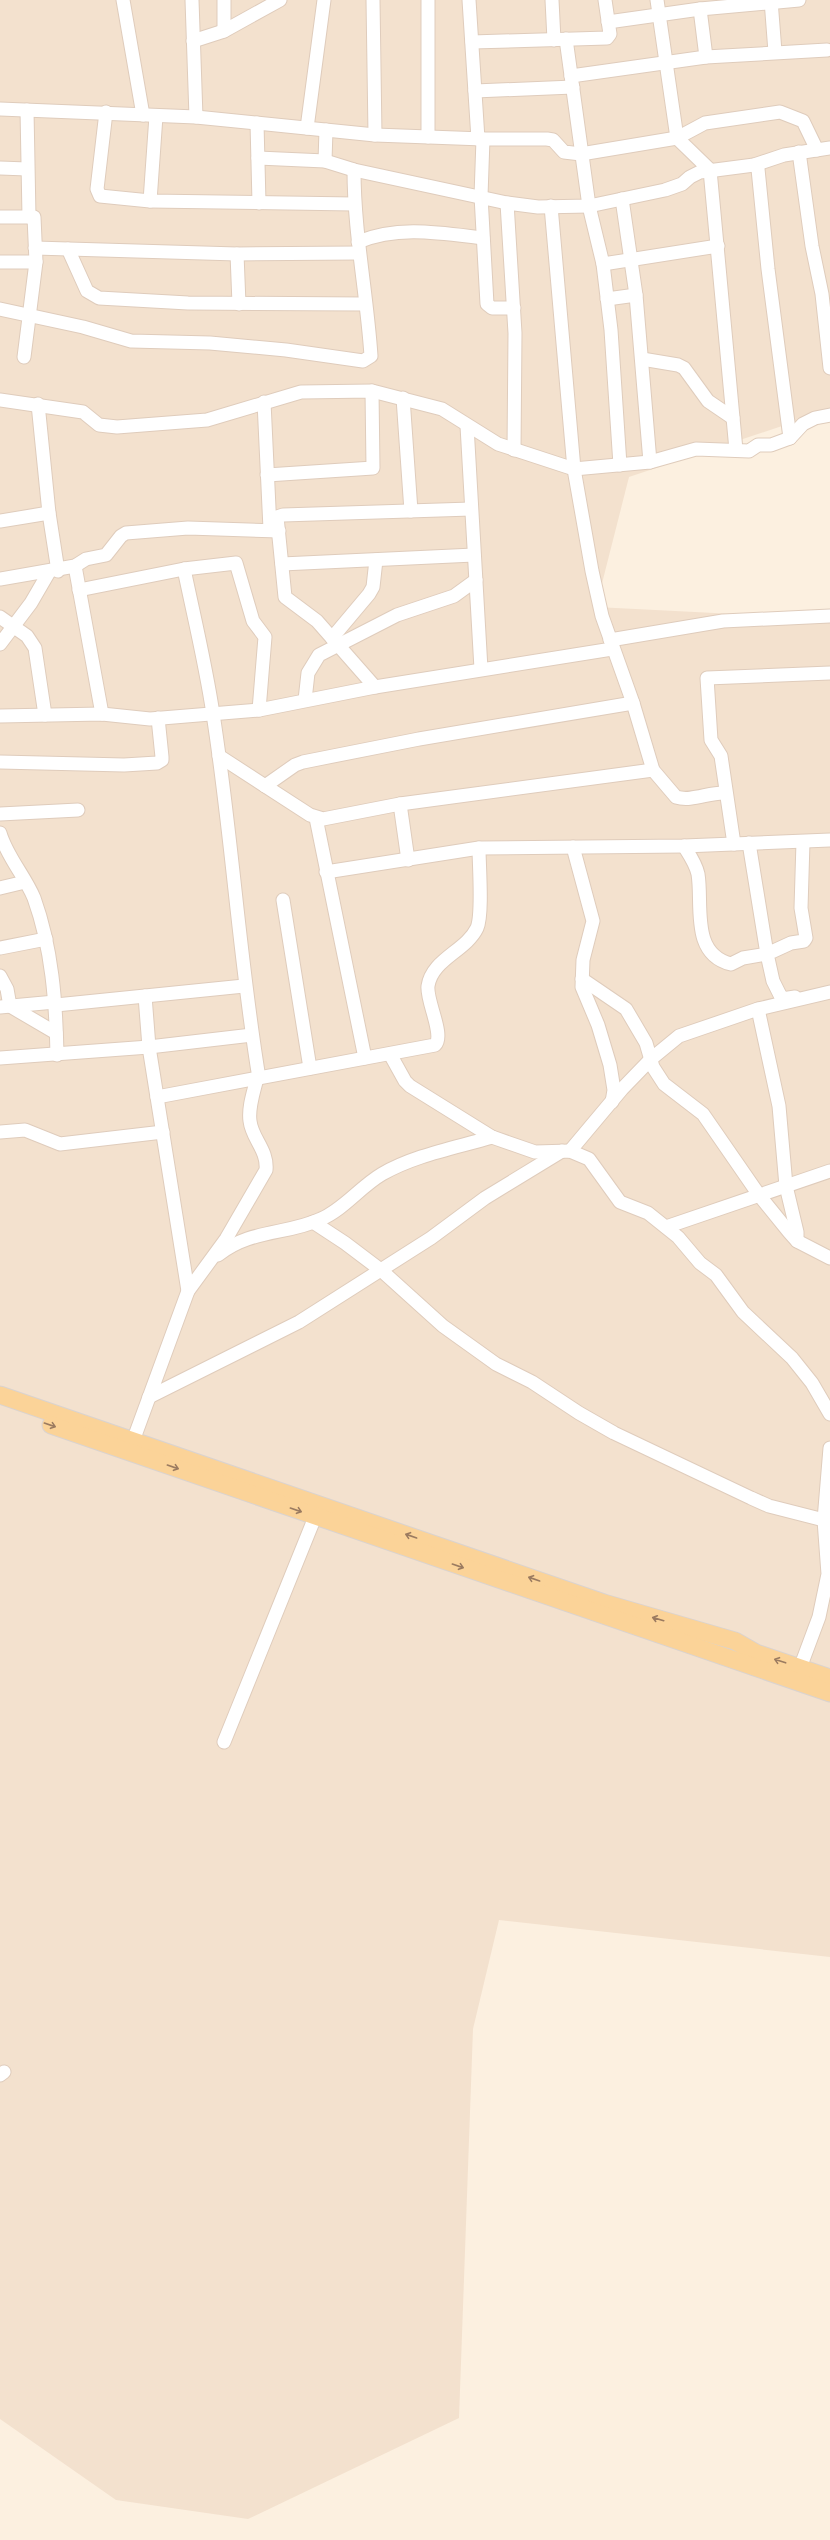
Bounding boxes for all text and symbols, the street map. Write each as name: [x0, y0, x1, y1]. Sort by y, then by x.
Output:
one-way arrow: [43, 1422, 56, 1429]
one-way arrow: [167, 1464, 179, 1472]
one-way arrow: [289, 1507, 302, 1514]
one-way arrow: [405, 1532, 418, 1539]
one-way arrow: [452, 1563, 465, 1570]
one-way arrow: [527, 1575, 540, 1582]
one-way arrow: [651, 1615, 664, 1622]
one-way arrow: [774, 1657, 787, 1664]

